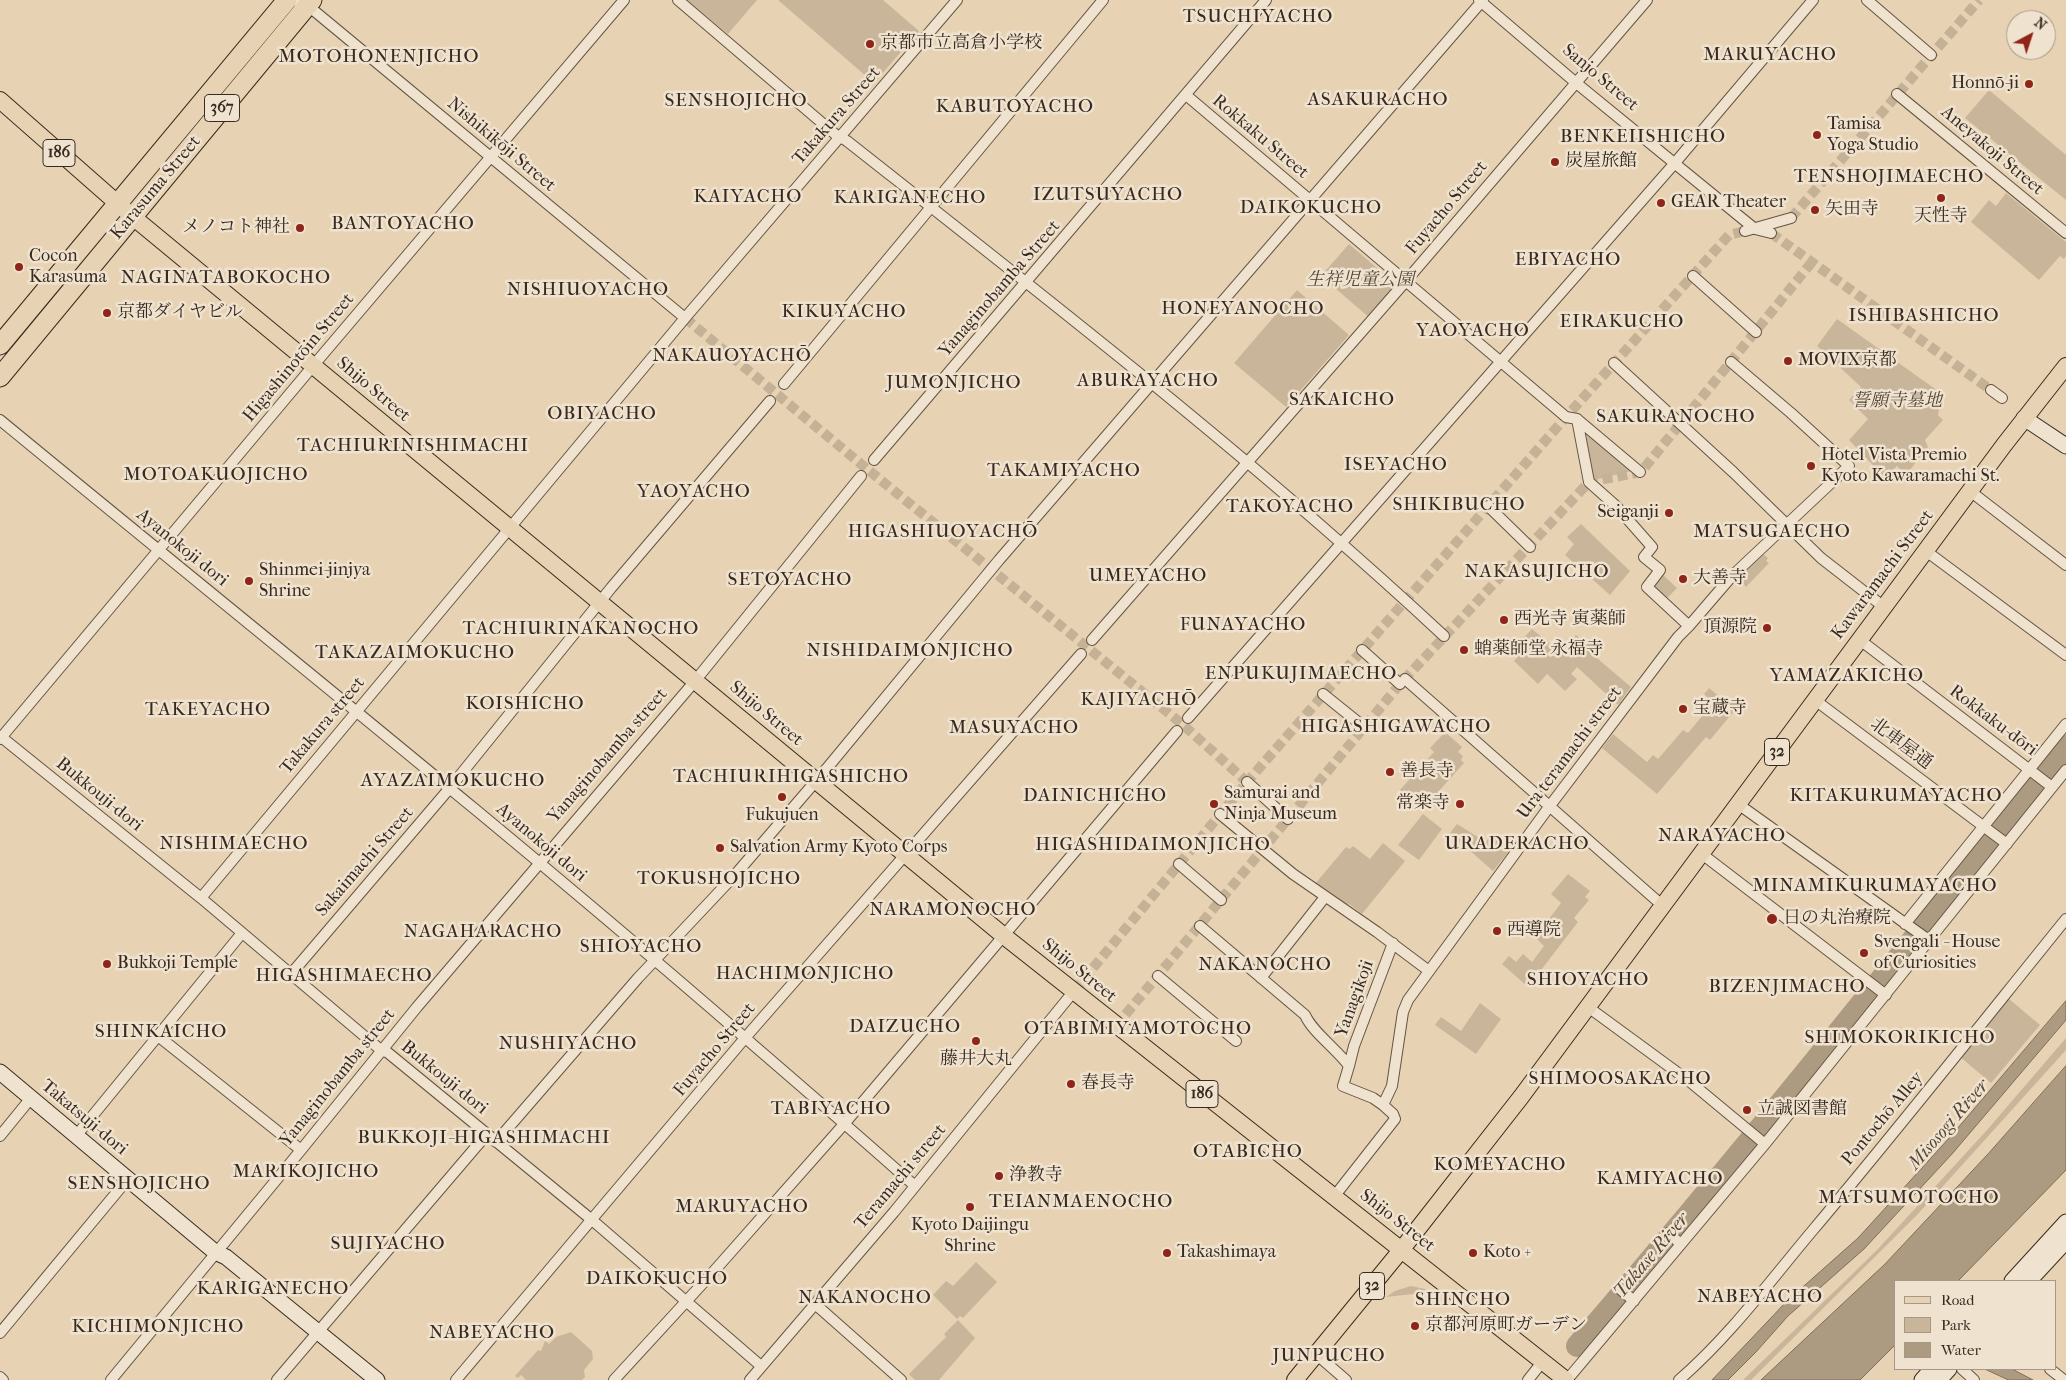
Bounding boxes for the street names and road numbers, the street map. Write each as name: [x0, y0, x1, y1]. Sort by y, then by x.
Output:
street label: Sanjo Street: [1557, 40, 1643, 116]
street label: Takakura Street: [788, 62, 886, 170]
street label: Rokkaku Street: [1207, 90, 1313, 184]
street label: Nishikikōji Street: [442, 93, 560, 197]
road number: 367: [204, 95, 240, 122]
street label: Aneyakoji Street: [1936, 102, 2048, 200]
street label: Karasuma Street: [106, 132, 206, 244]
road number: 186: [43, 140, 75, 167]
street label: Fuyacho Street: [1402, 157, 1492, 259]
street label: Yanaginobamba Street: [935, 216, 1065, 362]
street label: Higashinotōin Street: [239, 289, 359, 427]
street label: Shijo Street: [332, 353, 414, 427]
street label: Ayanokoji dori: [132, 505, 232, 591]
street label: Kawaramachi Street: [1827, 506, 1939, 644]
street label: Takakura street: [276, 673, 370, 779]
street label: Shijo Street: [725, 677, 807, 751]
street label: Rokkaku-dōri: [1945, 681, 2041, 761]
street label: Ura teramachi street: [1513, 682, 1627, 824]
street label: Yanaginobamba street: [544, 684, 672, 828]
street label: 北車屋通: [1866, 714, 1936, 774]
road number: 32: [1764, 739, 1790, 766]
street label: Bukkouji-dori: [51, 753, 147, 837]
street label: Ayanokoji dori: [491, 799, 591, 887]
street label: Sakaimachi Street: [311, 803, 419, 921]
street label: Shijo Street: [1037, 934, 1121, 1008]
street label: Yanagikoji: [1331, 957, 1379, 1041]
street label: Fuyacho Street: [670, 999, 760, 1101]
street label: Yanaginobamba street: [276, 1005, 400, 1151]
street label: Bukkouji-dori: [396, 1036, 492, 1120]
street label: Pontochō Alley: [1837, 1068, 1929, 1170]
street label: Takatsuji-dori: [36, 1076, 132, 1160]
road number: 186: [1186, 1080, 1218, 1108]
street label: Teramachi street: [851, 1120, 951, 1234]
street label: Shijo Street: [1355, 1185, 1439, 1257]
road number: 32: [1360, 1272, 1384, 1300]

